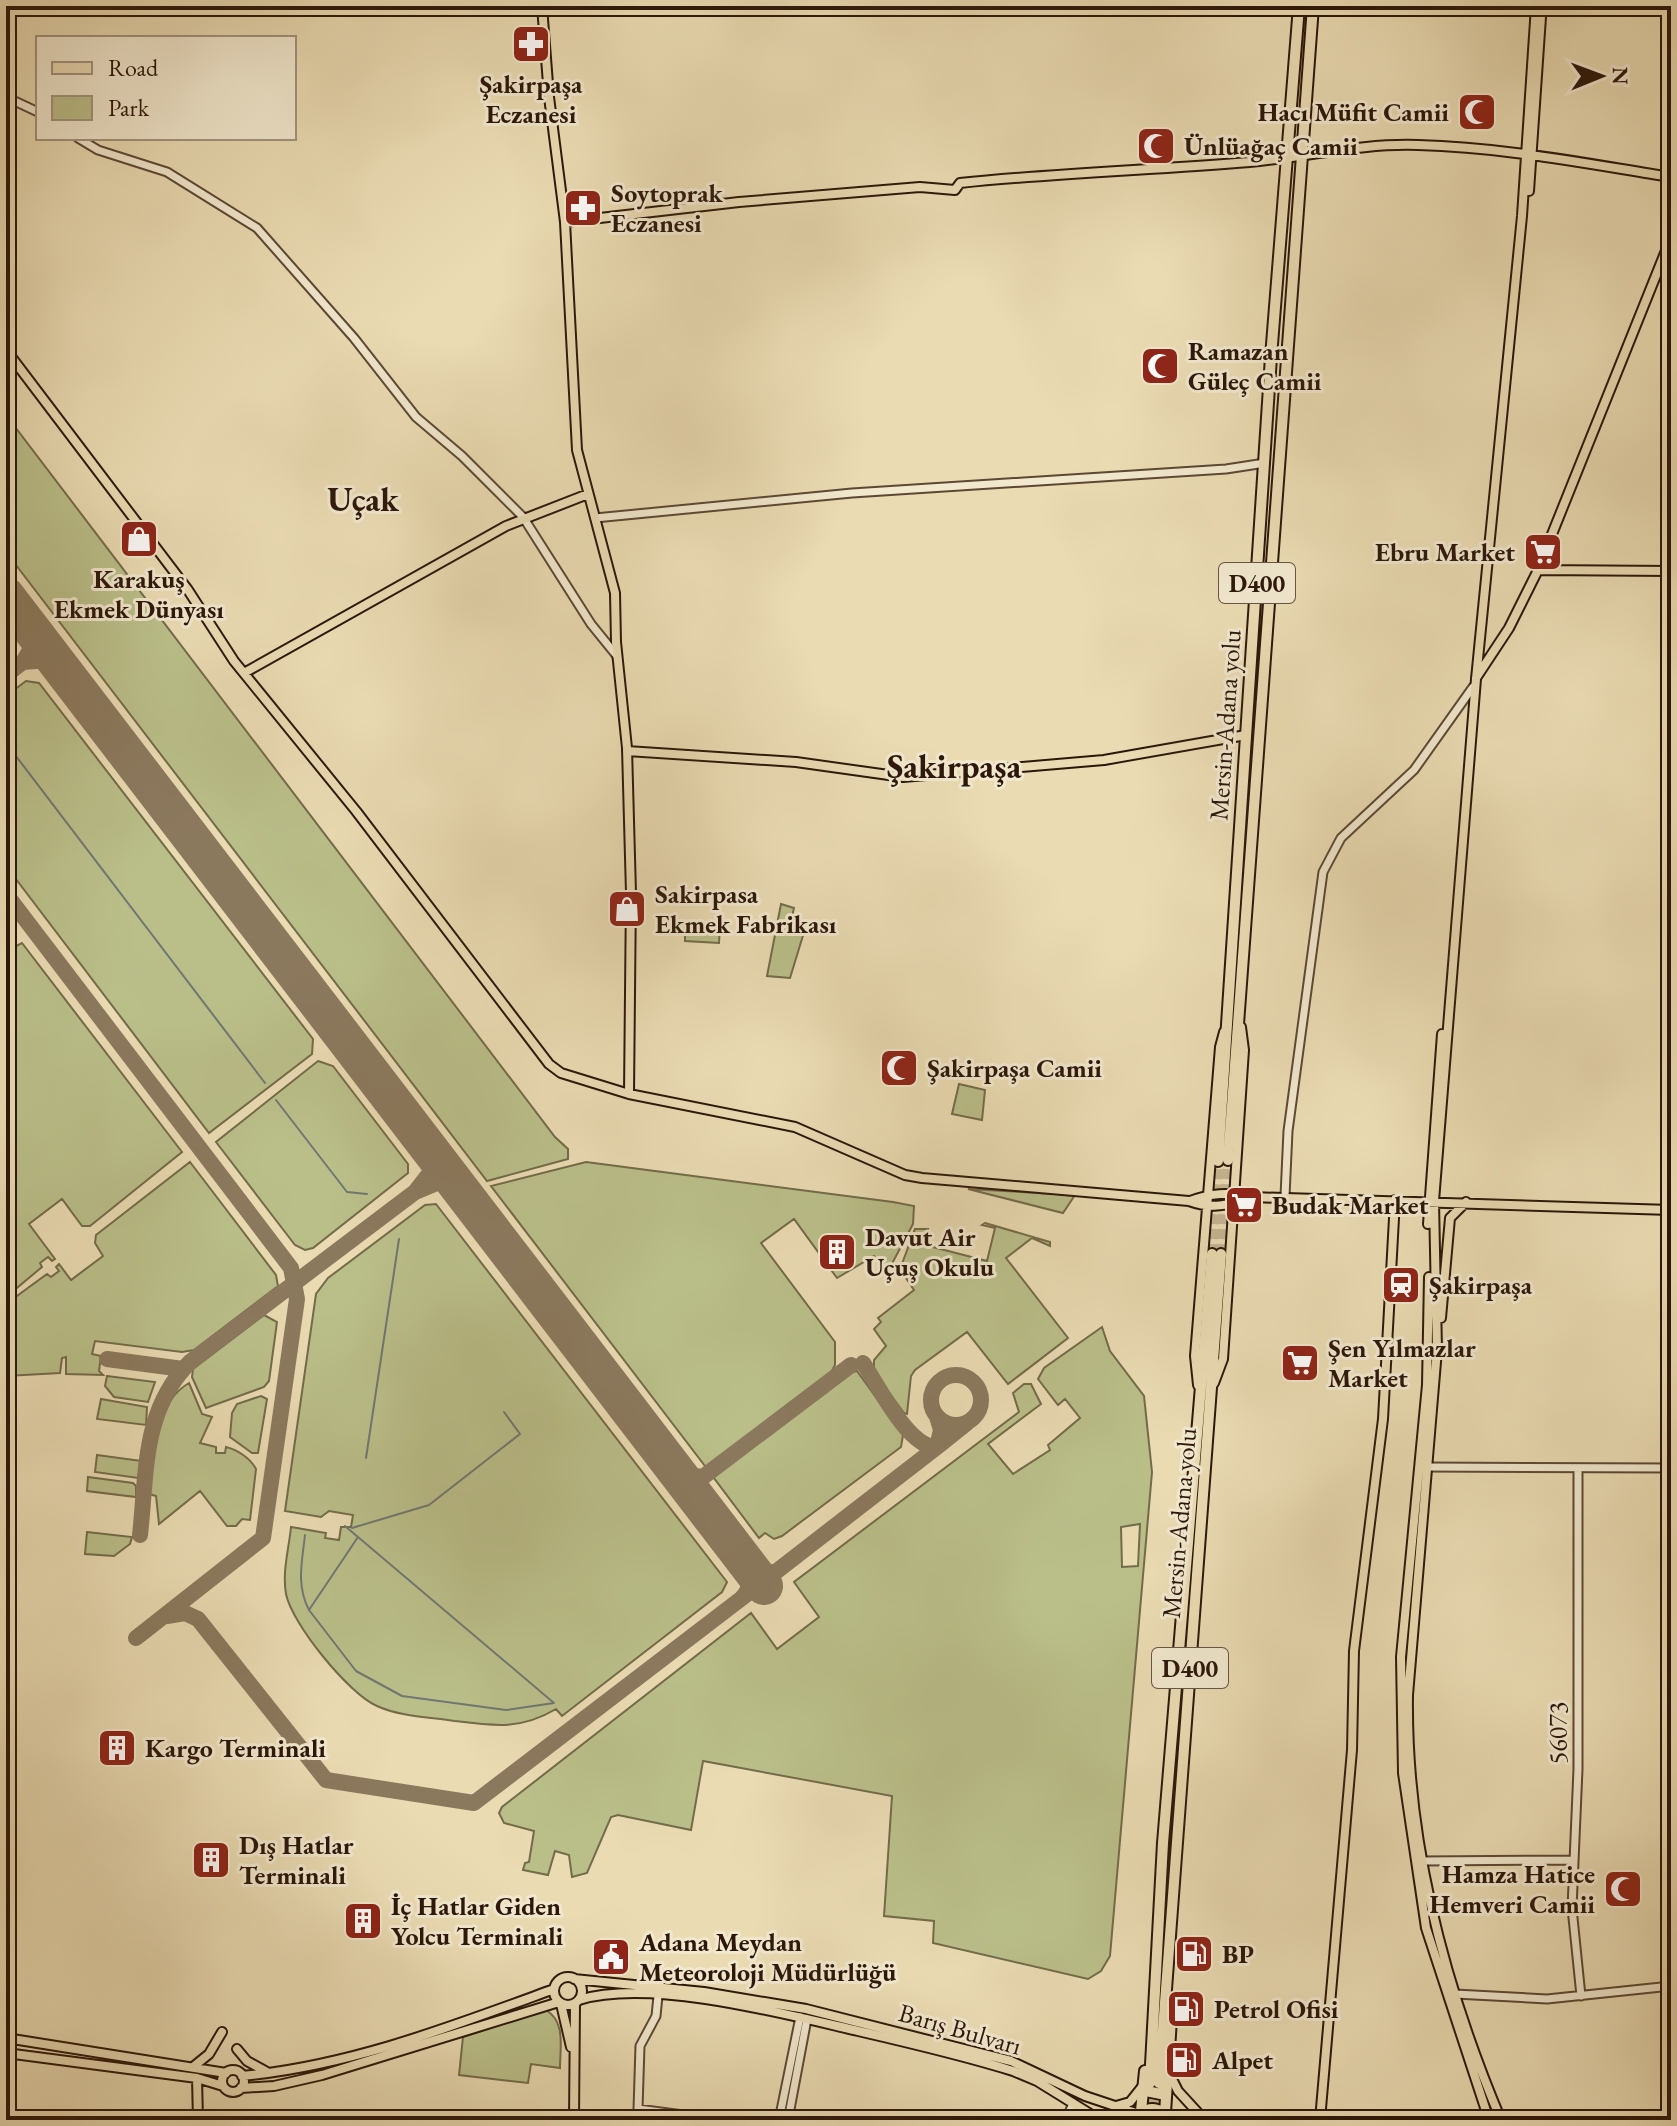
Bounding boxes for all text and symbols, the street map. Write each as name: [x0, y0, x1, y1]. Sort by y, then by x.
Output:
pharmacy icon: Şakirpaşa Eczanesi: [510, 23, 552, 65]
legend: [36, 36, 296, 140]
north arrow: [1561, 36, 1641, 116]
text: Road: [108, 52, 159, 83]
place label: Şakirpaşa Eczanesi: [479, 67, 583, 131]
text: N: [1606, 67, 1635, 85]
mosque icon: Hacı Müfit Camii: [1456, 91, 1498, 133]
text: Park: [108, 92, 150, 123]
place label: Hacı Müfit Camii: [1258, 95, 1449, 129]
mosque icon: Ünlüağaç Camii: [1135, 125, 1177, 167]
place label: Ünlüağaç Camii: [1184, 129, 1358, 163]
place label: Soytoprak Eczanesi: [611, 176, 724, 240]
pharmacy icon: Soytoprak Eczanesi: [562, 187, 604, 229]
place label: Ramazan Güleç Camii: [1188, 334, 1322, 398]
mosque icon: Ramazan Güleç Camii: [1139, 345, 1181, 387]
district label: Uçak: [327, 477, 399, 521]
shop icon: Karakuş Ekmek Dünyası: [118, 518, 160, 560]
supermarket icon: Ebru Market: [1522, 531, 1564, 573]
place label: Ebru Market: [1375, 535, 1515, 569]
place label: Karakuş Ekmek Dünyası: [54, 562, 224, 626]
road number: D400: [1219, 563, 1295, 603]
street label: Mersin-Adana yolu: [1201, 628, 1249, 822]
district label: Şakirpaşa: [887, 744, 1022, 788]
place label: Sakirpasa Ekmek Fabrikası: [655, 877, 837, 941]
shop icon: Sakirpasa Ekmek Fabrikası: [606, 888, 648, 930]
mosque icon: Şakirpaşa Camii: [878, 1047, 920, 1089]
place label: Şakirpaşa Camii: [927, 1051, 1102, 1085]
supermarket icon: Budak Market: [1223, 1184, 1265, 1226]
place label: Budak Market: [1272, 1188, 1429, 1222]
place label: Davut Air Uçuş Okulu: [865, 1220, 995, 1284]
building icon: Davut Air Uçuş Okulu: [816, 1231, 858, 1273]
station icon: Şakirpaşa: [1380, 1264, 1422, 1306]
place label: Şakirpaşa: [1429, 1268, 1533, 1302]
place label: Şen Yılmazlar Market: [1328, 1331, 1476, 1395]
supermarket icon: Şen Yılmazlar Market: [1279, 1342, 1321, 1384]
street label: Mersin-Adana yolu: [1154, 1426, 1204, 1620]
road number: D400: [1152, 1648, 1228, 1688]
street label: 56073: [1541, 1702, 1575, 1764]
building icon: Kargo Terminali: [96, 1727, 138, 1769]
place label: Kargo Terminali: [145, 1731, 326, 1765]
place label: Dış Hatlar Terminali: [239, 1828, 354, 1892]
building icon: Dış Hatlar Terminali: [190, 1839, 232, 1881]
place label: Hamza Hatice Hemveri Camii: [1430, 1857, 1595, 1921]
mosque icon: Hamza Hatice Hemveri Camii: [1602, 1868, 1644, 1910]
place label: İç Hatlar Giden Yolcu Terminali: [391, 1889, 564, 1953]
building icon: İç Hatlar Giden Yolcu Terminali: [342, 1900, 384, 1942]
place label: Adana Meydan Meteoroloji Müdürlüğü: [638, 1925, 897, 1989]
fuel station icon: BP: [1173, 1933, 1215, 1975]
public building icon: Adana Meydan Meteoroloji Müdürlüğü: [590, 1936, 632, 1978]
place label: BP: [1222, 1937, 1254, 1971]
fuel station icon: Petrol Ofisi: [1165, 1988, 1207, 2030]
place label: Petrol Ofisi: [1214, 1992, 1339, 2026]
street label: Barış Bulvarı: [895, 1995, 1025, 2063]
fuel station icon: Alpet: [1163, 2039, 1205, 2081]
place label: Alpet: [1211, 2043, 1273, 2077]

